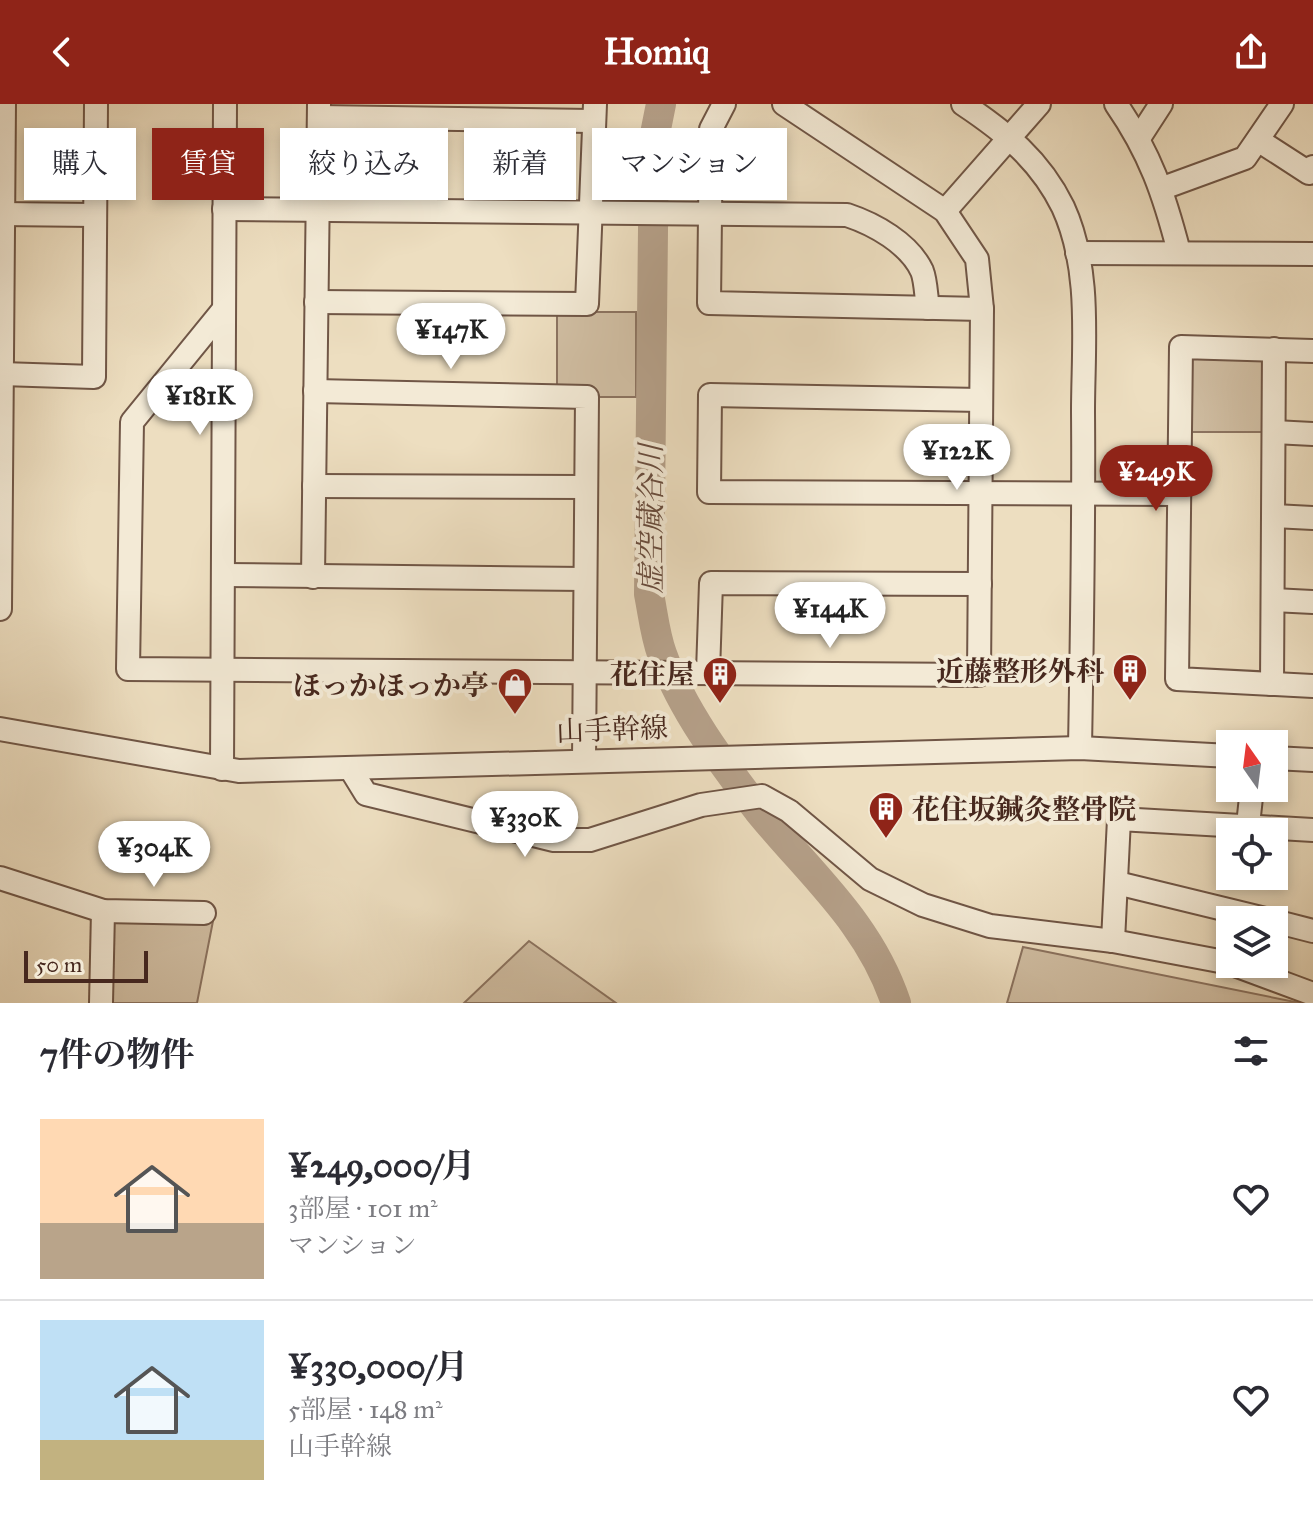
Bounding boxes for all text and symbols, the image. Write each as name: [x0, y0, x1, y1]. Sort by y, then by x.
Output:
icon: back: [40, 30, 84, 74]
text: Homiq: [603, 30, 710, 74]
icon: share: [1229, 30, 1273, 74]
chip: 購入: [24, 128, 136, 200]
chip: 賃貸: [152, 128, 264, 200]
chip: 絞り込み: [280, 128, 448, 200]
chip: 新着: [464, 128, 576, 200]
chip: マンション: [592, 128, 787, 200]
pin: ¥147K: [395, 303, 507, 371]
text: ¥147K: [414, 313, 488, 345]
pin: ¥181K: [144, 369, 256, 437]
text: ¥181K: [165, 379, 235, 411]
pin: ¥122K: [901, 424, 1013, 492]
text: ¥122K: [921, 434, 993, 466]
water label: 虚空蔵谷川: [633, 441, 669, 594]
pin: ¥249K: [1100, 445, 1212, 513]
text: ¥249K: [1118, 455, 1194, 487]
pin: ¥144K: [774, 582, 886, 650]
text: ¥144K: [793, 592, 867, 624]
building icon: 近藤整形外科: [1111, 652, 1149, 702]
place label: 近藤整形外科: [936, 654, 1105, 689]
building icon: 花住屋: [701, 655, 739, 705]
place label: 花住屋: [610, 657, 694, 692]
shop icon: ほっかほっか亭: [496, 666, 534, 716]
place label: ほっかほっか亭: [293, 668, 489, 703]
street label: 山手幹線: [555, 710, 669, 749]
north arrow: [1216, 730, 1288, 802]
map controls: [1216, 730, 1288, 978]
building icon: 花住坂鍼灸整骨院: [867, 790, 905, 840]
pin: ¥330K: [469, 791, 581, 859]
place label: 花住坂鍼灸整骨院: [912, 792, 1136, 827]
text: ¥330K: [489, 801, 561, 833]
button: locate: [1216, 818, 1288, 890]
pin: ¥304K: [98, 821, 210, 889]
text: ¥304K: [116, 831, 192, 863]
button: layers: [1216, 906, 1288, 978]
scale bar: [24, 947, 148, 983]
text: 50 m: [36, 951, 82, 978]
icon: filters: [1229, 1029, 1273, 1073]
text: 7件の物件: [40, 1034, 194, 1075]
text: ¥249,000/月: [288, 1145, 476, 1186]
icon: home: [104, 1151, 200, 1247]
icon: heart: [1229, 1177, 1273, 1221]
text: 3部屋 · 101 m²: [288, 1192, 438, 1224]
text: マンション: [288, 1229, 417, 1261]
text: ¥330,000/月: [288, 1346, 469, 1387]
icon: home: [104, 1352, 200, 1448]
icon: heart: [1229, 1378, 1273, 1422]
text: 5部屋 · 148 m²: [288, 1393, 443, 1425]
text: 山手幹線: [288, 1430, 392, 1462]

